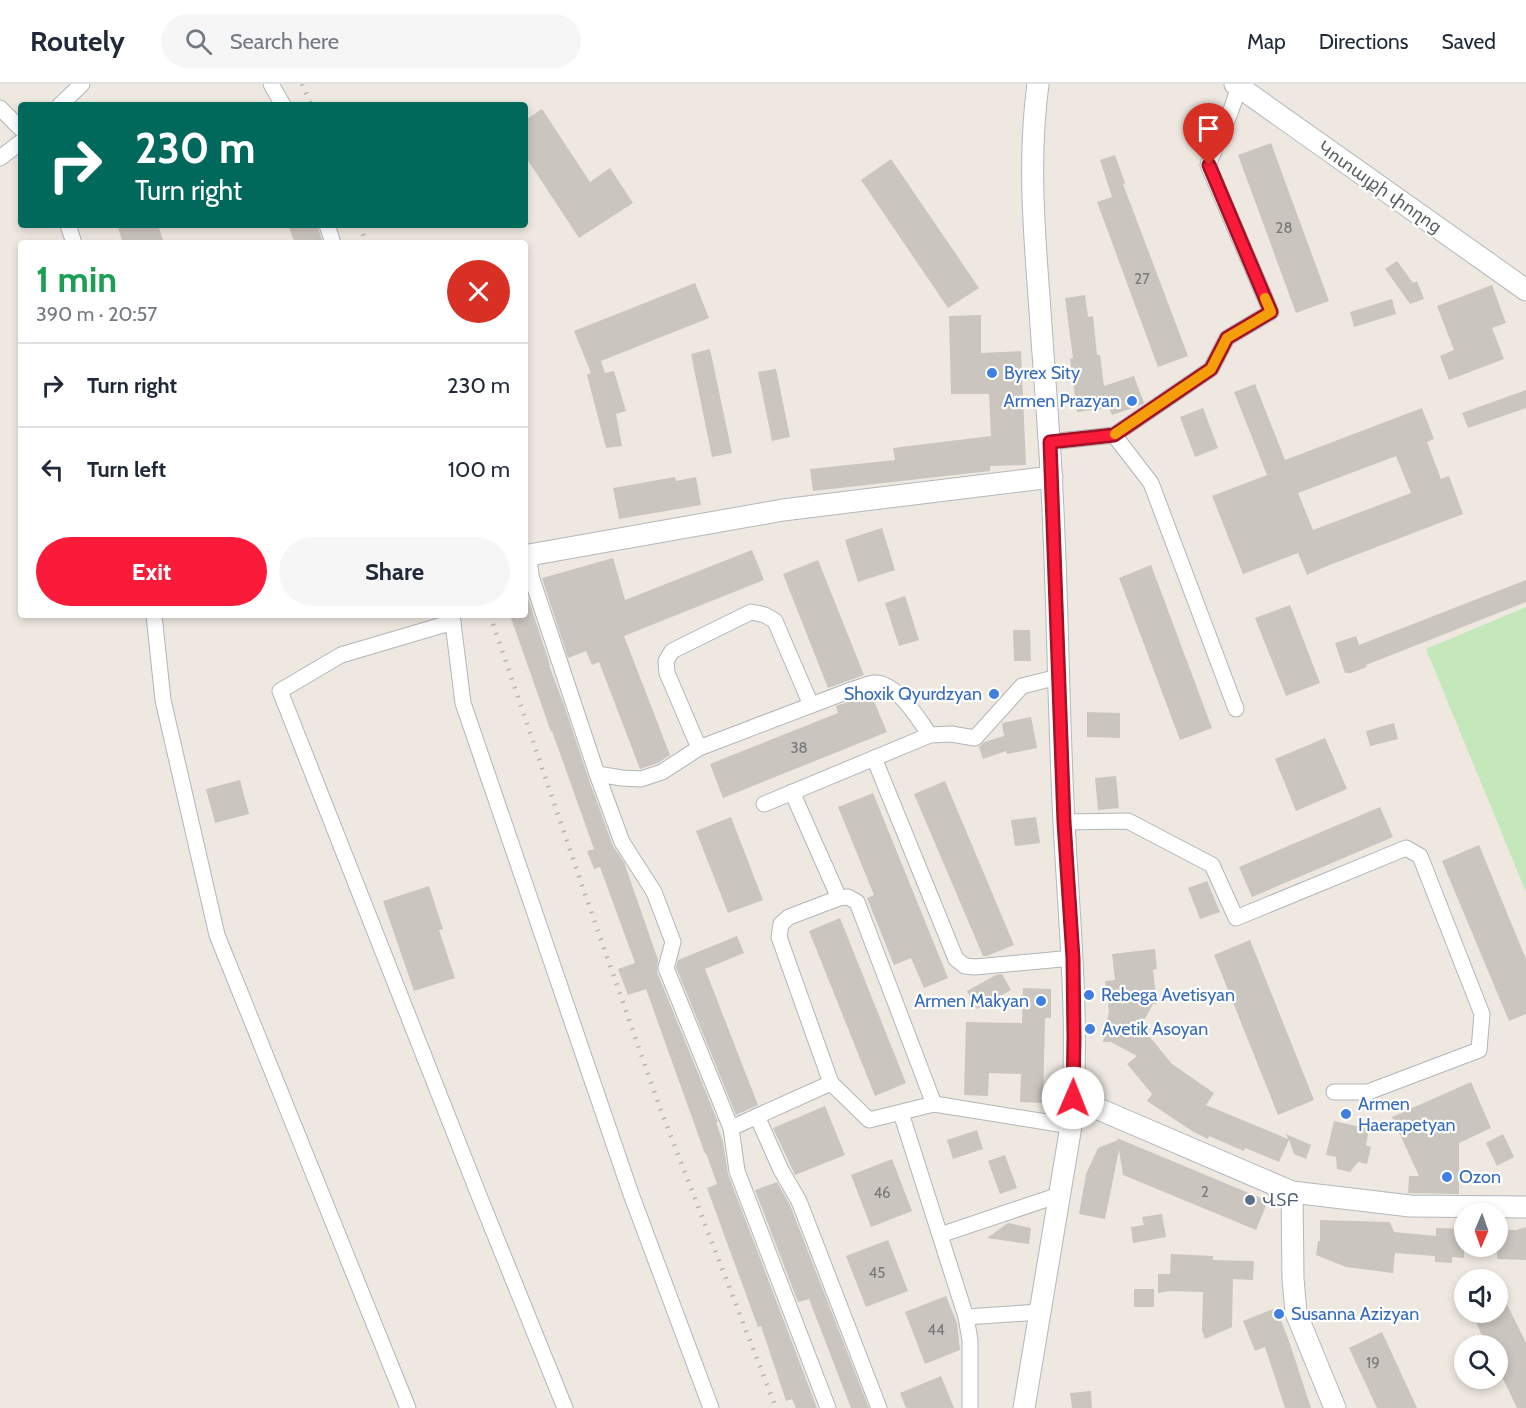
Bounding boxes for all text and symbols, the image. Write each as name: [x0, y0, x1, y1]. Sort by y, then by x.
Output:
search box: [161, 14, 581, 68]
text: Routely: [30, 24, 125, 58]
icon: search: [182, 25, 215, 58]
text: Search here: [230, 28, 339, 55]
text: Map: [1247, 29, 1286, 54]
text: Directions: [1319, 29, 1408, 54]
text: Saved: [1441, 29, 1496, 54]
pin: [1183, 103, 1234, 165]
icon: arrive: [1192, 112, 1225, 145]
text: 230 m: [135, 122, 255, 174]
icon: right: [36, 126, 114, 204]
street label: Կոտայքի փողոց: [1314, 136, 1446, 238]
text: Turn right: [135, 174, 242, 207]
house number: 28: [1276, 219, 1292, 237]
text: 1 min: [36, 257, 117, 301]
button: close: [447, 260, 510, 323]
house number: 27: [1134, 270, 1150, 288]
text: 390 m · 20:57: [36, 302, 157, 326]
place label: Byrex Sity: [1004, 362, 1080, 384]
marker: Byrex Sity: [985, 366, 999, 380]
icon: right: [36, 369, 69, 402]
text: Turn right: [87, 372, 177, 399]
text: 230 m: [447, 372, 510, 399]
place label: Armen Prazyan: [1004, 390, 1120, 412]
marker: Armen Prazyan: [1125, 394, 1139, 408]
icon: left: [36, 453, 69, 486]
text: Turn left: [87, 456, 166, 483]
text: 100 m: [448, 456, 510, 483]
button: Exit: [36, 537, 267, 606]
button: Share: [279, 537, 510, 606]
place label: Shoxik Qyurdzyan: [844, 683, 982, 705]
marker: Shoxik Qyurdzyan: [987, 687, 1001, 701]
house number: 38: [790, 739, 808, 757]
place label: Rebega Avetisyan: [1101, 984, 1235, 1006]
marker: Rebega Avetisyan: [1082, 988, 1096, 1002]
place label: Armen Makyan: [914, 990, 1029, 1012]
marker: Armen Makyan: [1034, 994, 1048, 1008]
place label: Avetik Asoyan: [1102, 1018, 1208, 1040]
marker: Avetik Asoyan: [1083, 1022, 1097, 1036]
position arrow: [1041, 1066, 1105, 1130]
place label: Armen Haerapetyan: [1358, 1093, 1456, 1136]
marker: Armen Haerapetyan: [1339, 1107, 1353, 1121]
place label: Ozon: [1459, 1166, 1501, 1188]
marker: Ozon: [1440, 1170, 1454, 1184]
house number: 2: [1201, 1183, 1209, 1201]
house number: 46: [873, 1184, 891, 1202]
place label: ՎՏԲ: [1262, 1189, 1299, 1211]
marker: ՎՏԲ: [1243, 1193, 1257, 1207]
north arrow: [1454, 1203, 1508, 1257]
map controls: [1454, 1203, 1508, 1389]
house number: 45: [869, 1264, 885, 1282]
button: sound: [1454, 1269, 1508, 1323]
place label: Susanna Azizyan: [1291, 1303, 1419, 1325]
marker: Susanna Azizyan: [1272, 1307, 1286, 1321]
house number: 44: [927, 1321, 945, 1339]
button: search: [1454, 1335, 1508, 1389]
house number: 19: [1366, 1354, 1380, 1372]

